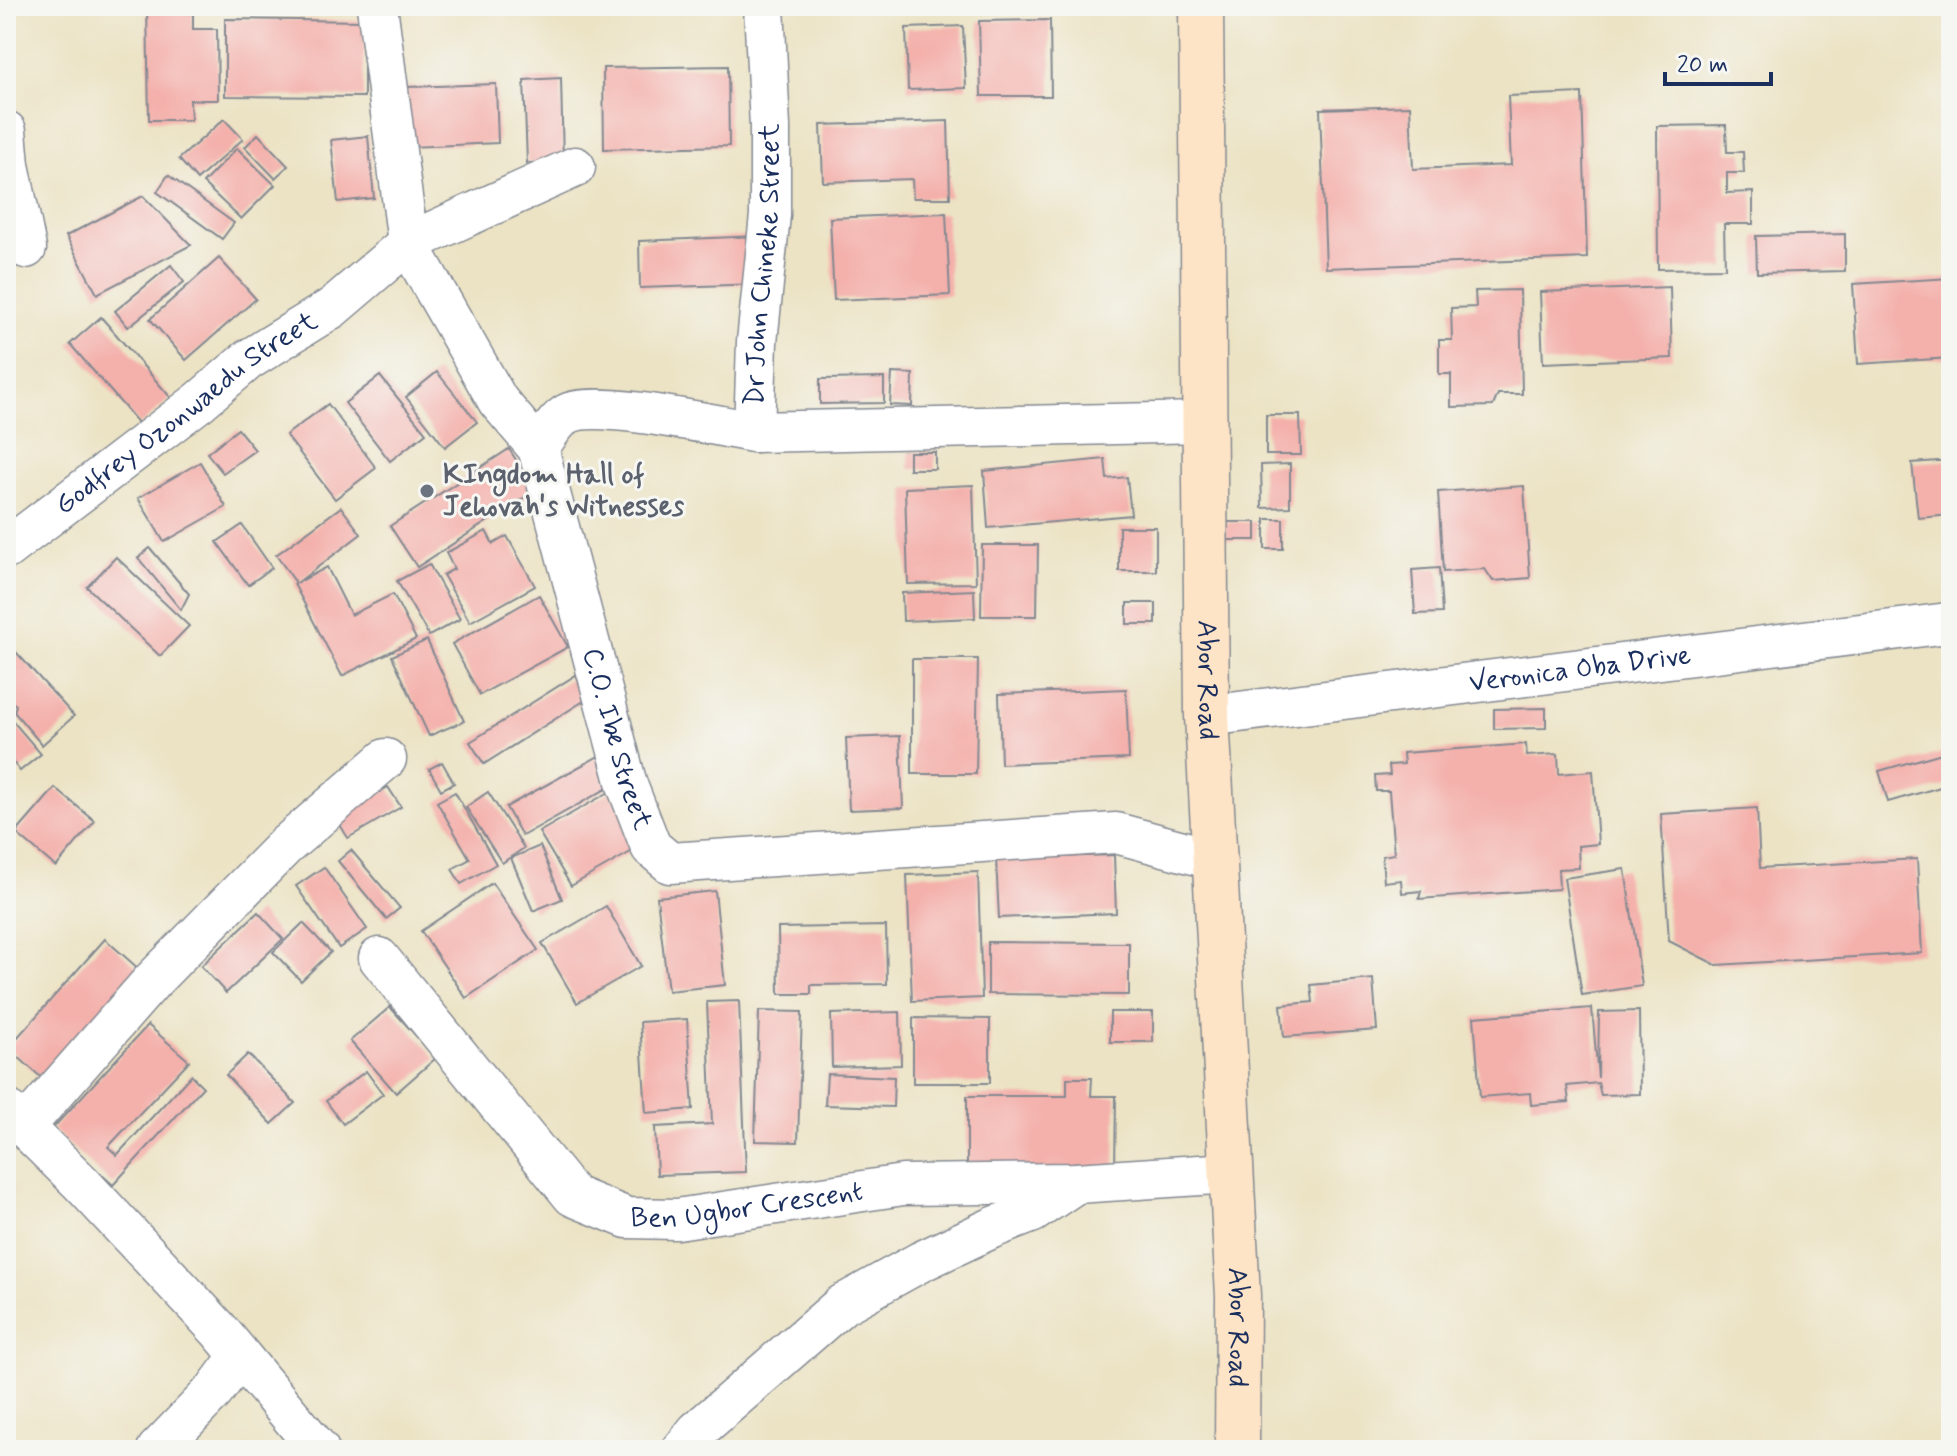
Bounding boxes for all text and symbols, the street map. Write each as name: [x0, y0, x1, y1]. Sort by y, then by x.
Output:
scale bar: [1665, 36, 1771, 86]
text: 20 m: [1677, 50, 1728, 81]
street label: Dr John Chineke Street: [736, 123, 789, 406]
street label: Godfrey Ozonwaedu Street: [48, 303, 325, 524]
place label: KIngdom Hall of Jehovah's Witnesses: [443, 457, 685, 526]
marker: KIngdom Hall of Jehovah's Witnesses: [418, 482, 436, 500]
street label: Abor Road: [1188, 620, 1227, 741]
street label: Veronica Oba Drive: [1467, 637, 1693, 701]
street label: C.O. Ibe Street: [573, 644, 661, 836]
street label: Ben Ugbor Crescent: [630, 1173, 866, 1238]
street label: Abor Road: [1218, 1266, 1257, 1387]

